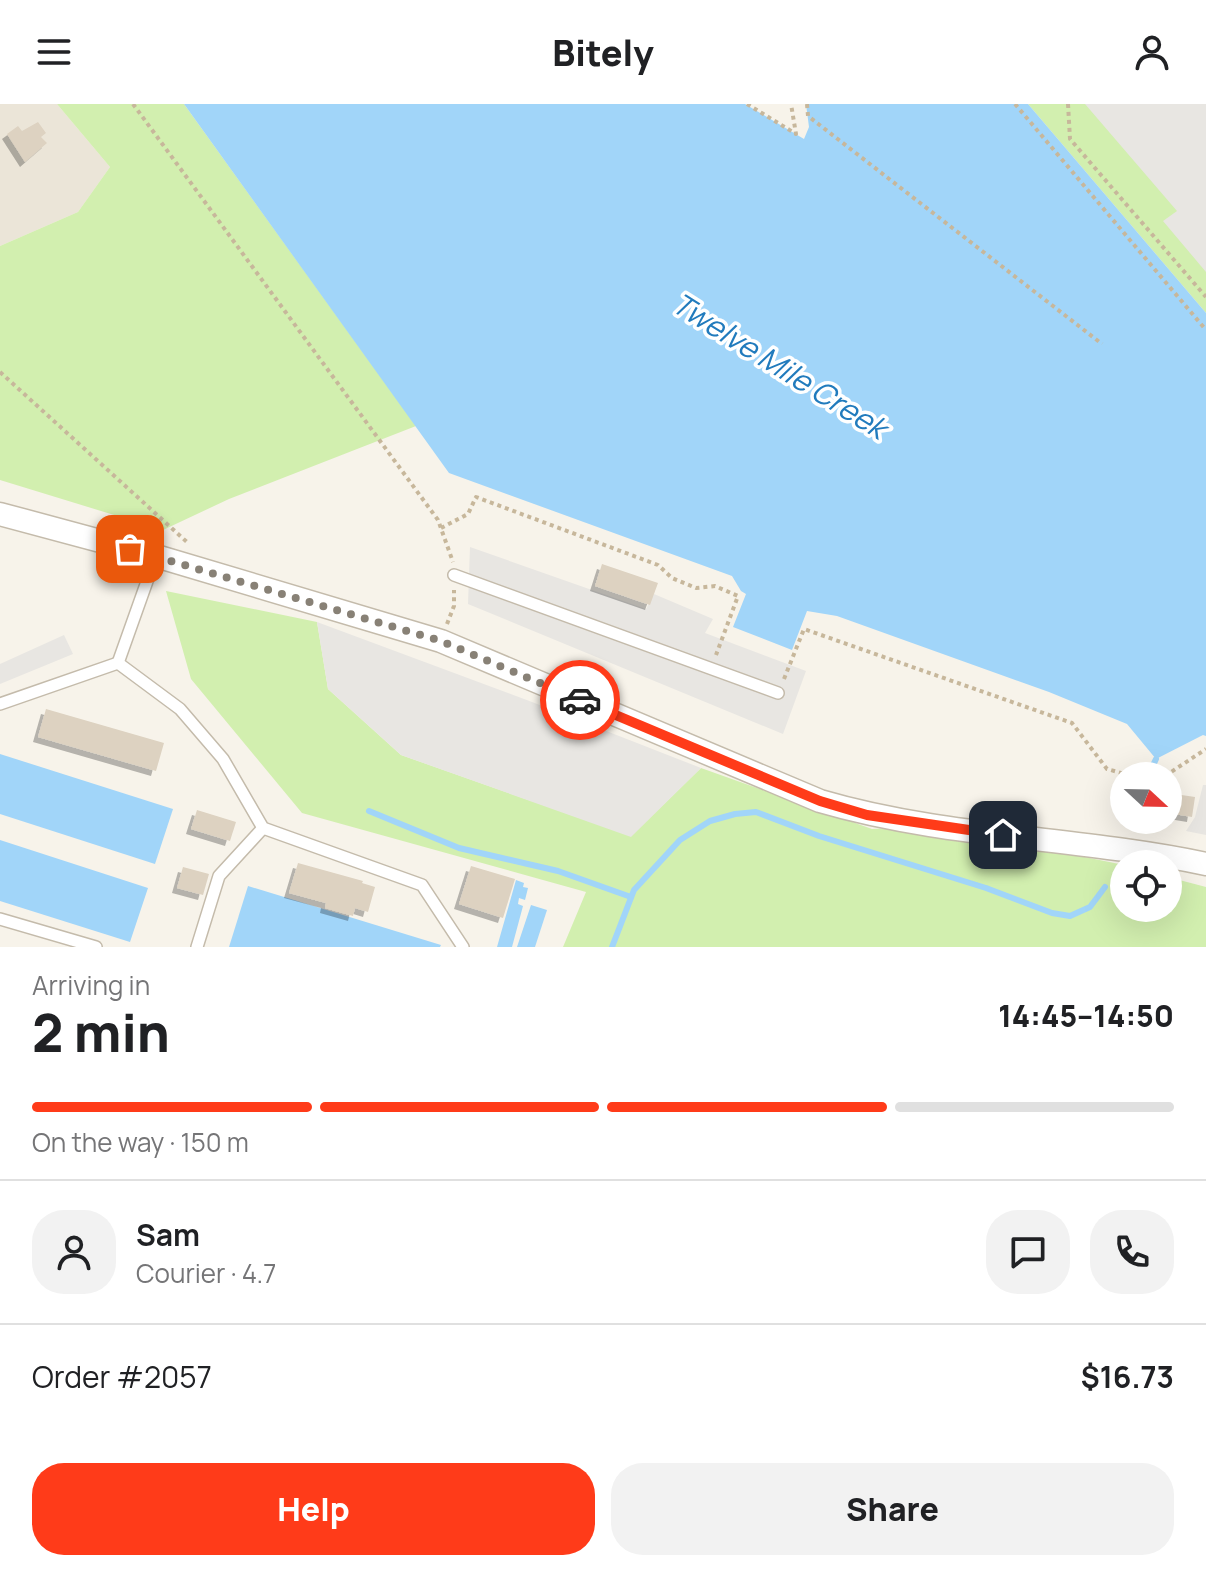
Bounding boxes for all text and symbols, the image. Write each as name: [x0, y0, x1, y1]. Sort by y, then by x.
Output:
text: Bitely: [552, 28, 654, 77]
icon: menu: [32, 30, 76, 74]
icon: person: [1130, 30, 1174, 74]
water label: Twelve Mile Creek: [665, 282, 899, 450]
pin: [96, 515, 164, 583]
icon: bag: [108, 527, 152, 571]
courier: [540, 660, 620, 740]
icon: car: [558, 678, 602, 722]
north arrow: [1110, 762, 1182, 834]
map controls: [1110, 762, 1182, 922]
pin: [969, 801, 1037, 869]
icon: home: [981, 813, 1025, 857]
button: locate: [1110, 850, 1182, 922]
text: Arriving in: [32, 967, 150, 1003]
text: 14:45–14:50: [998, 995, 1174, 1036]
text: 2 min: [32, 997, 170, 1068]
text: On the way · 150 m: [32, 1124, 249, 1160]
button: person: [32, 1210, 116, 1294]
button: chat: [986, 1210, 1070, 1294]
button: phone: [1090, 1210, 1174, 1294]
text: Sam: [136, 1214, 200, 1255]
text: Courier · 4.7: [136, 1255, 276, 1291]
text: Order #2057: [32, 1356, 212, 1397]
text: $16.73: [1081, 1356, 1174, 1397]
button: Help: [32, 1463, 595, 1555]
button: Share: [611, 1463, 1174, 1555]

